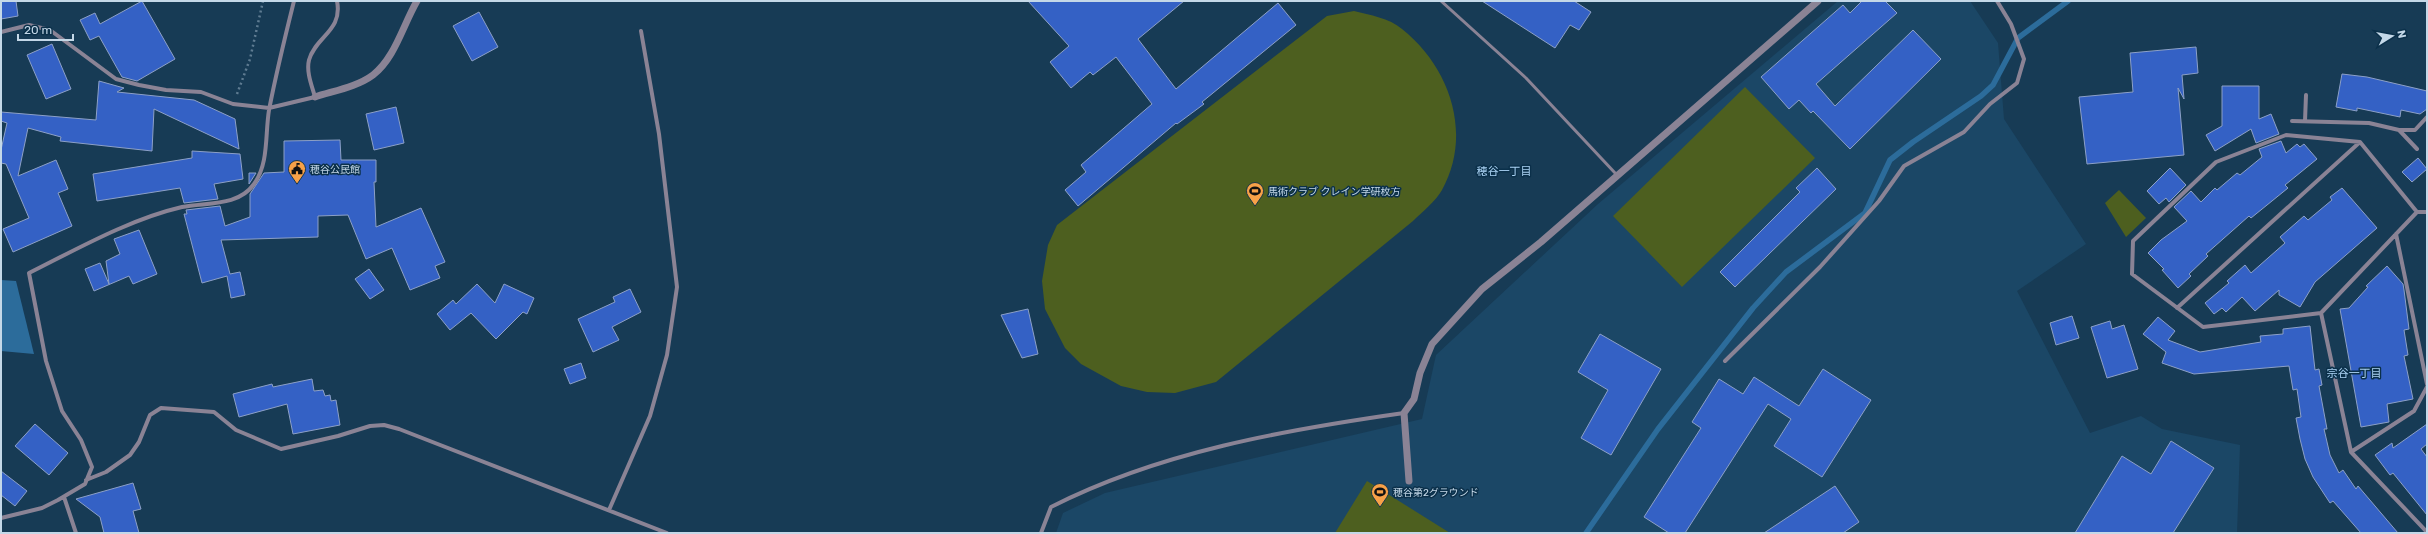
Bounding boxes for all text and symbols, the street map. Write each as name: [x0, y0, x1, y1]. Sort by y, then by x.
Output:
scale bar: [18, 16, 73, 42]
north arrow: [2372, 16, 2412, 56]
text: 20 m: [24, 23, 52, 37]
text: N: [2394, 29, 2408, 39]
public building icon: 穂谷公民館: [287, 159, 307, 184]
place label: 穂谷公民館: [310, 164, 360, 176]
district label: 穂谷一丁目: [1477, 165, 1532, 178]
sports icon: 馬術クラブ クレイン学研枚方: [1245, 181, 1265, 206]
place label: 馬術クラブ クレイン学研枚方: [1268, 186, 1400, 198]
district label: 宗谷一丁目: [2327, 367, 2382, 380]
sports icon: 穂谷第2グラウンド: [1370, 482, 1390, 507]
place label: 穂谷第2グラウンド: [1393, 487, 1479, 499]

